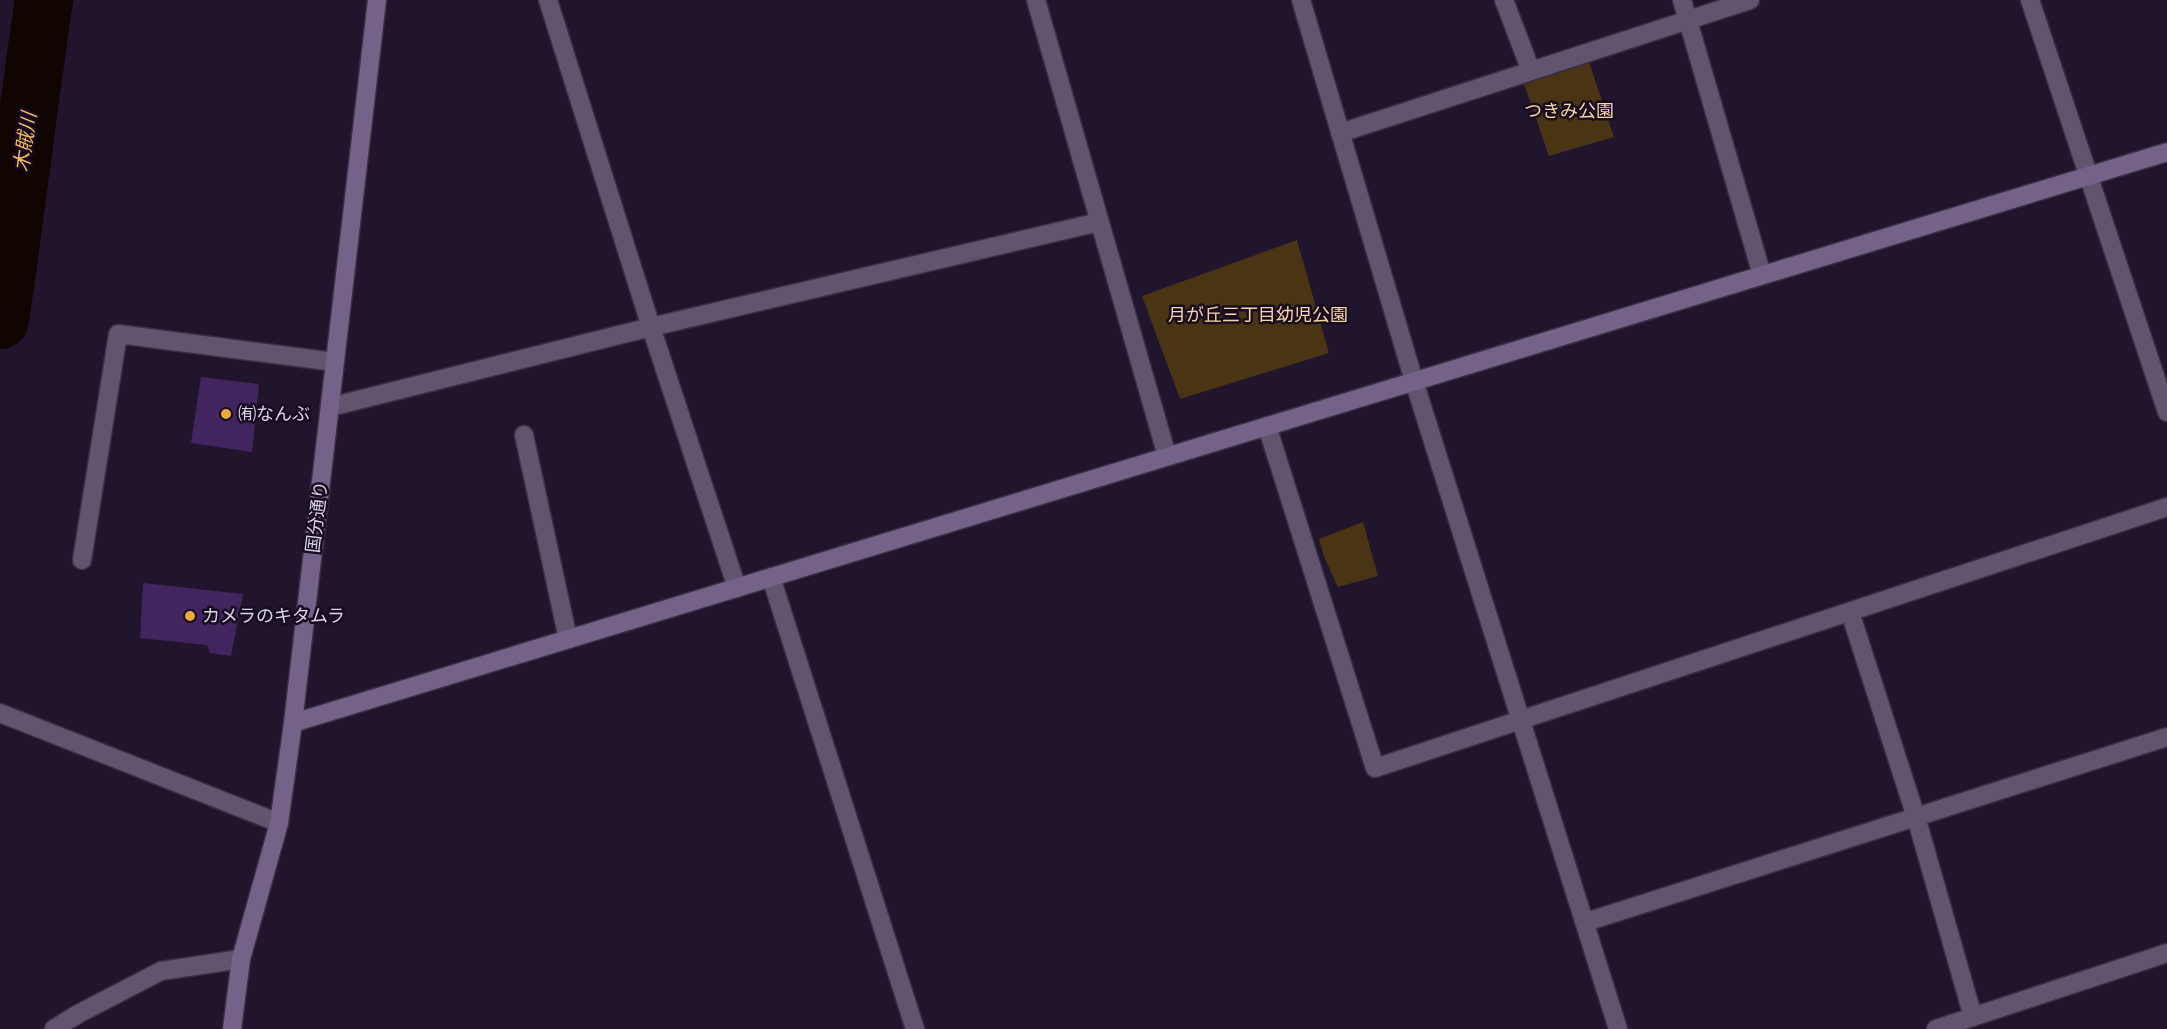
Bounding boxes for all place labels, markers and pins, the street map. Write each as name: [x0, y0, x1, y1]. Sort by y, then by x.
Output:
place label: ㈲なんぶ: [238, 403, 310, 424]
marker: ㈲なんぶ: [219, 407, 233, 421]
place label: カメラのキタムラ: [202, 605, 345, 626]
marker: カメラのキタムラ: [183, 609, 197, 623]

